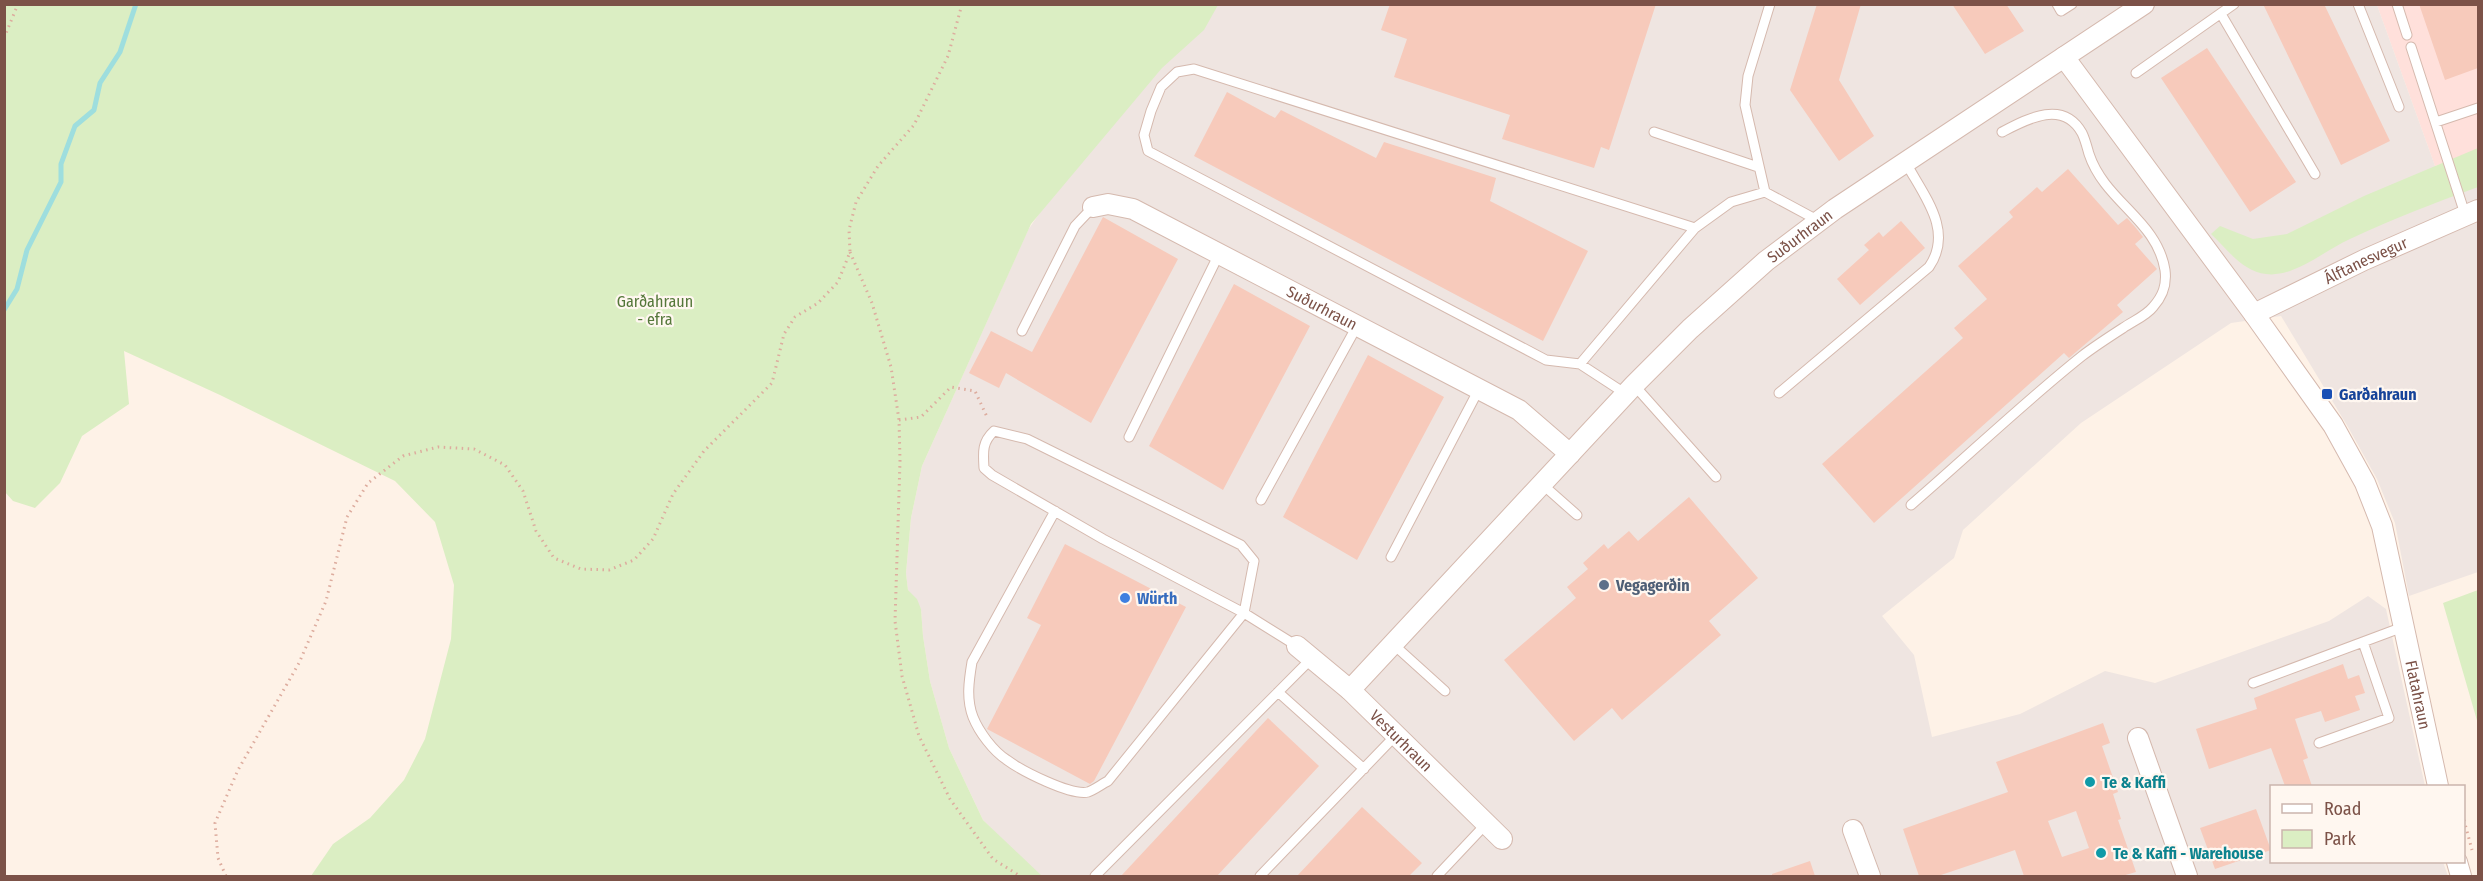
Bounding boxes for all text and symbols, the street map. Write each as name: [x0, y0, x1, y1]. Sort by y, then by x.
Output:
street label: Suðurhraun: [1764, 205, 1836, 267]
street label: Álftanesvegur: [2321, 233, 2411, 288]
street label: Suðurhraun: [1283, 282, 1360, 334]
park label: Garðahraun - efra: [617, 292, 693, 329]
place label: Garðahraun: [2339, 385, 2417, 404]
marker: Garðahraun: [2320, 387, 2334, 401]
place label: Vegagerðin: [1615, 576, 1690, 595]
marker: Vegagerðin: [1597, 578, 1611, 592]
place label: Würth: [1137, 589, 1177, 608]
marker: Würth: [1118, 591, 1132, 605]
street label: Flatahraun: [2401, 659, 2435, 731]
street label: Vesturhraun: [1366, 706, 1436, 776]
place label: Te & Kaffi: [2102, 773, 2166, 792]
marker: Te & Kaffi: [2083, 775, 2097, 789]
legend: [2270, 785, 2465, 863]
text: Road: [2324, 798, 2361, 820]
text: Park: [2324, 828, 2357, 850]
place label: Te & Kaffi - Warehouse: [2113, 844, 2263, 863]
marker: Te & Kaffi - Warehouse: [2094, 846, 2108, 860]

